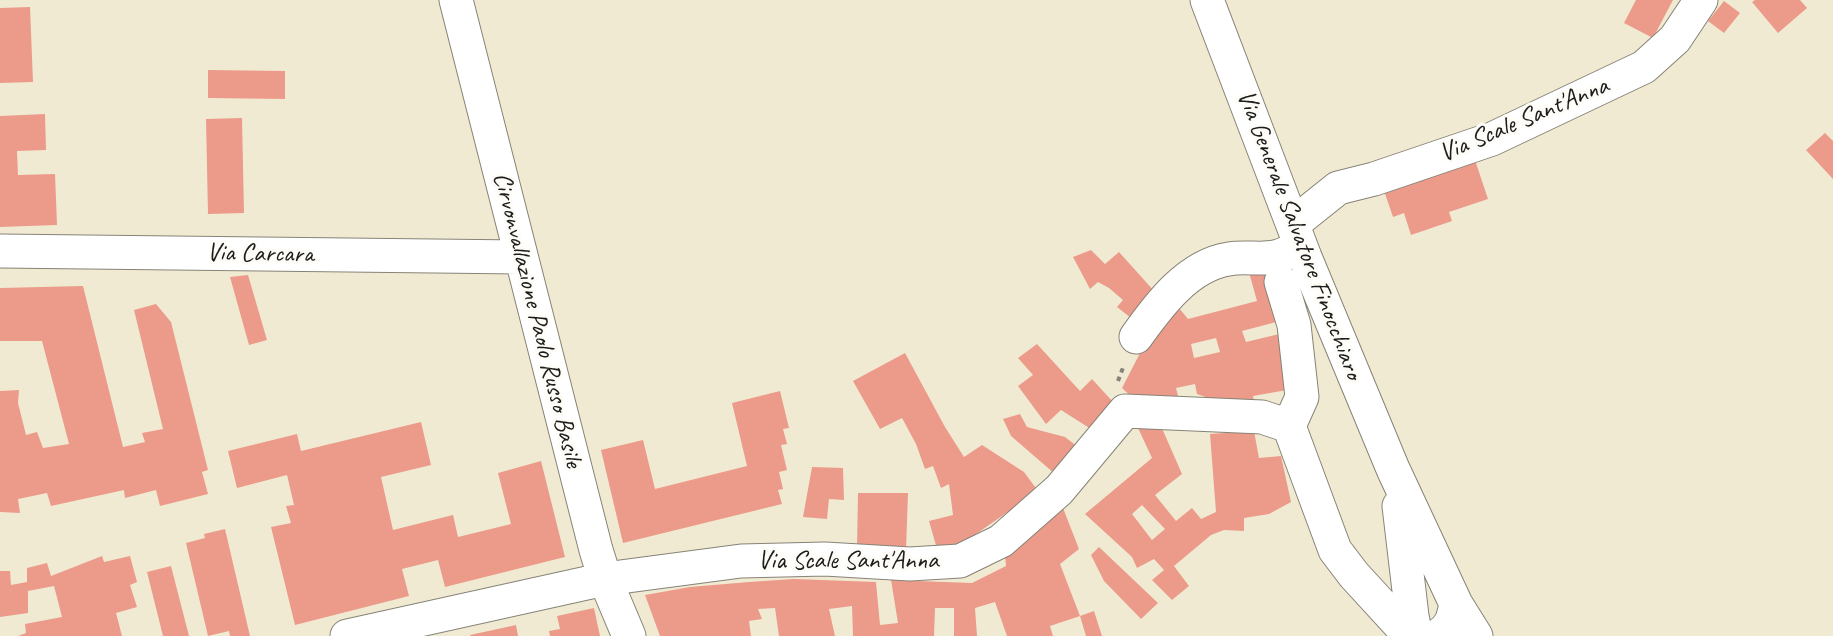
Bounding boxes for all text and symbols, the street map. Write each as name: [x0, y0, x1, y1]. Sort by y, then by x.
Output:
street label: Via Scale Sant'Anna: [1435, 70, 1613, 170]
street label: Via Generale Salvatore Finocchiaro: [1229, 86, 1369, 384]
street label: Cirvonvallazione Paolo Russo Basile: [485, 169, 589, 471]
street label: Via Carcara: [206, 237, 314, 271]
street label: Via Scale Sant'Anna: [758, 545, 938, 577]

